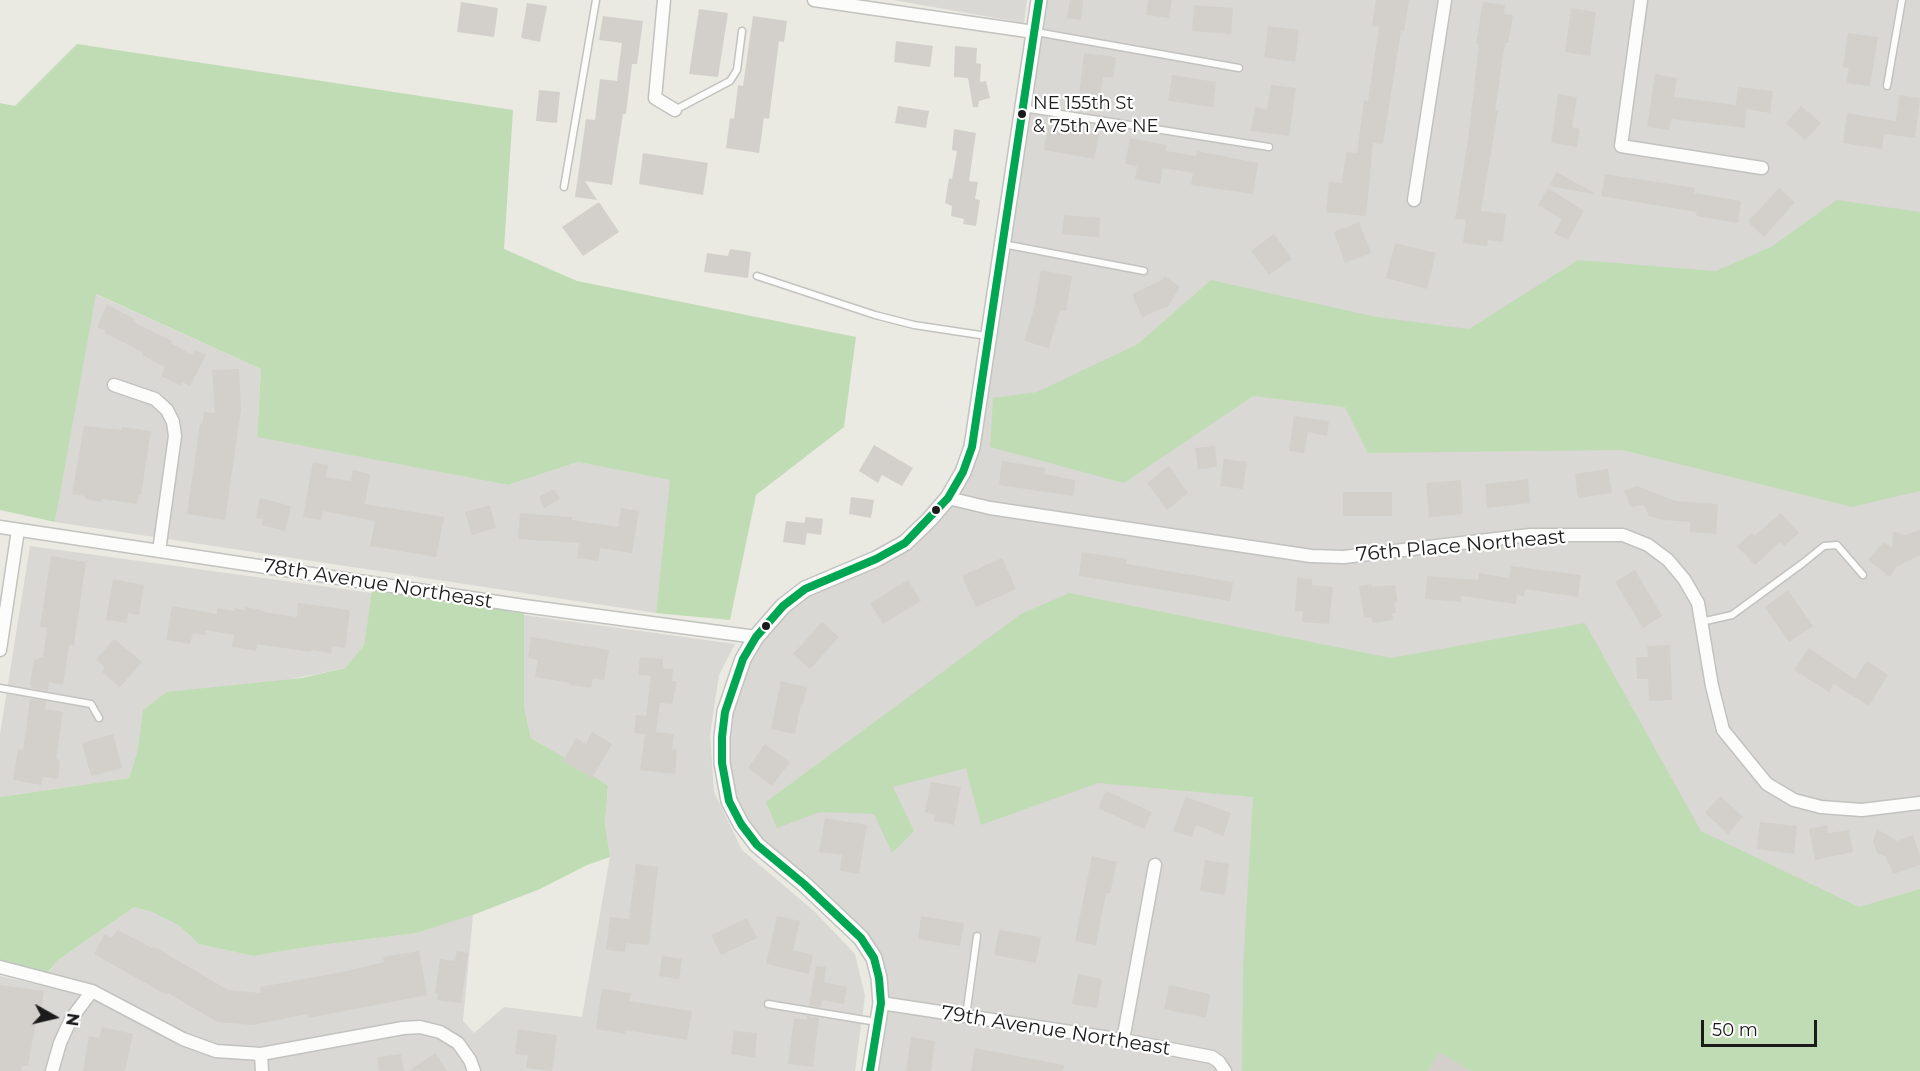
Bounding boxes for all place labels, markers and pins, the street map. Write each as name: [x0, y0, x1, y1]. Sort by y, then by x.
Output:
place label: NE 155th St & 75th Ave NE: [1033, 93, 1159, 136]
marker: NE 155th St & 75th Ave NE: [1016, 108, 1028, 120]
unlabelled marker: [930, 504, 942, 516]
unlabelled marker: [760, 620, 772, 632]

